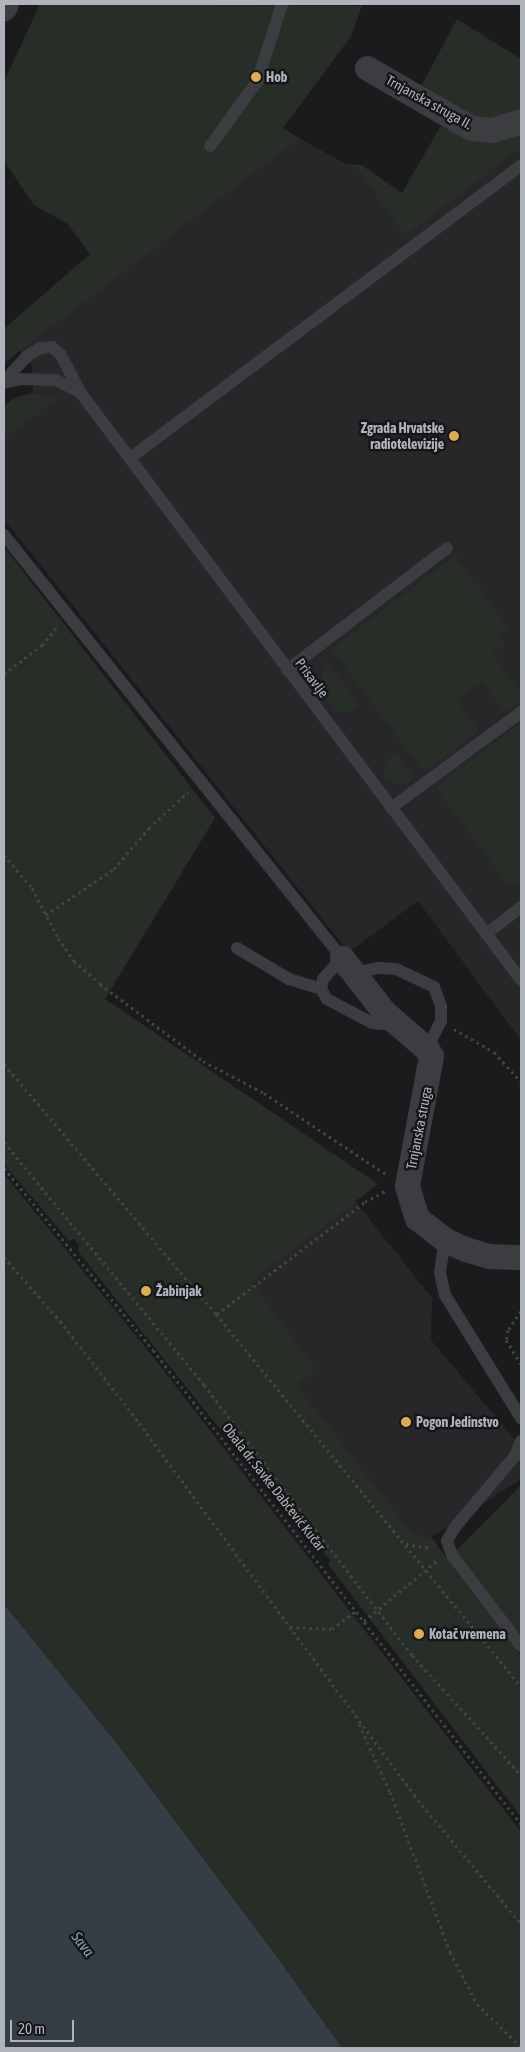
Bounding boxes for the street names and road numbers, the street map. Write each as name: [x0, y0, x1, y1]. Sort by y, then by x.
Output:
street label: Trnjanska struga II.: [383, 71, 475, 133]
street label: Prisavlje: [292, 655, 332, 701]
street label: Trnjanska struga: [403, 1085, 435, 1171]
street label: Obala dr. Savke Dabčević Kučar: [219, 1420, 329, 1554]

